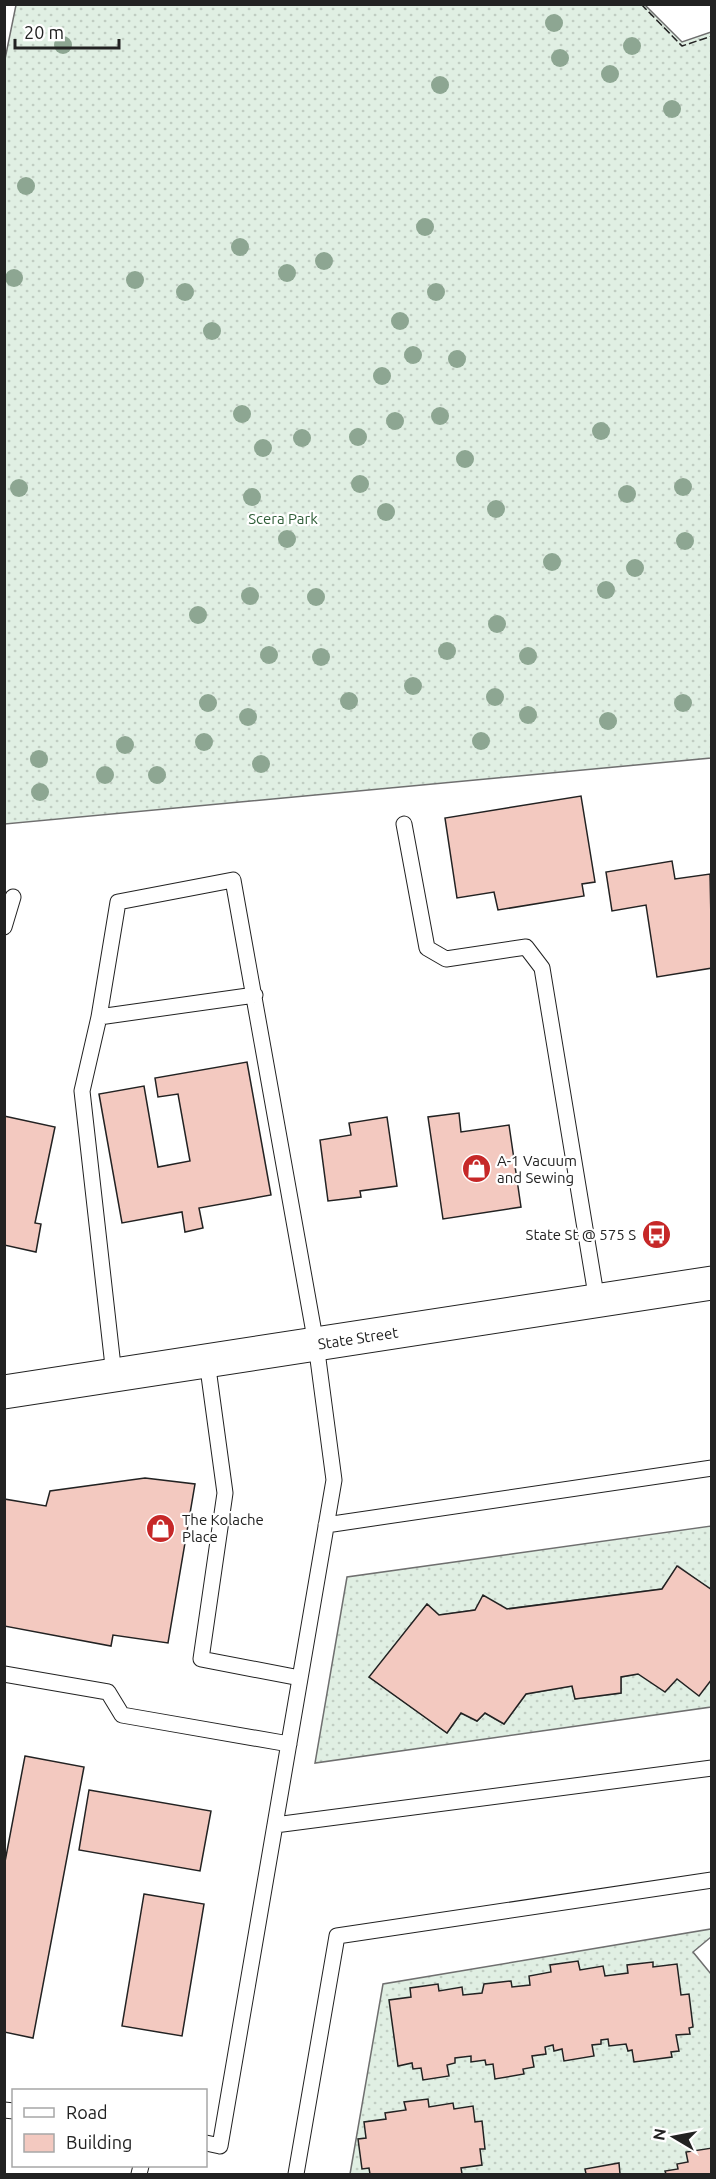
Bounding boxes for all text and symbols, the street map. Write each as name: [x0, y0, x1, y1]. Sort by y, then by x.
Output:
scale bar: [15, 12, 118, 50]
text: 20 m: [24, 22, 64, 42]
park label: Scera Park: [248, 510, 318, 527]
place label: A-1 Vacuum and Sewing: [497, 1152, 577, 1186]
shop icon: A-1 Vacuum and Sewing: [460, 1153, 492, 1185]
bus stop icon: State St @ 575 S: [641, 1218, 673, 1250]
place label: State St @ 575 S: [526, 1226, 636, 1243]
street label: State Street: [317, 1323, 399, 1352]
place label: The Kolache Place: [182, 1511, 264, 1545]
shop icon: The Kolache Place: [145, 1512, 177, 1544]
legend: [12, 2089, 207, 2167]
text: Road: [66, 2102, 108, 2122]
north arrow: [644, 2107, 704, 2167]
text: N: [649, 2127, 669, 2142]
text: Building: [66, 2132, 132, 2152]

